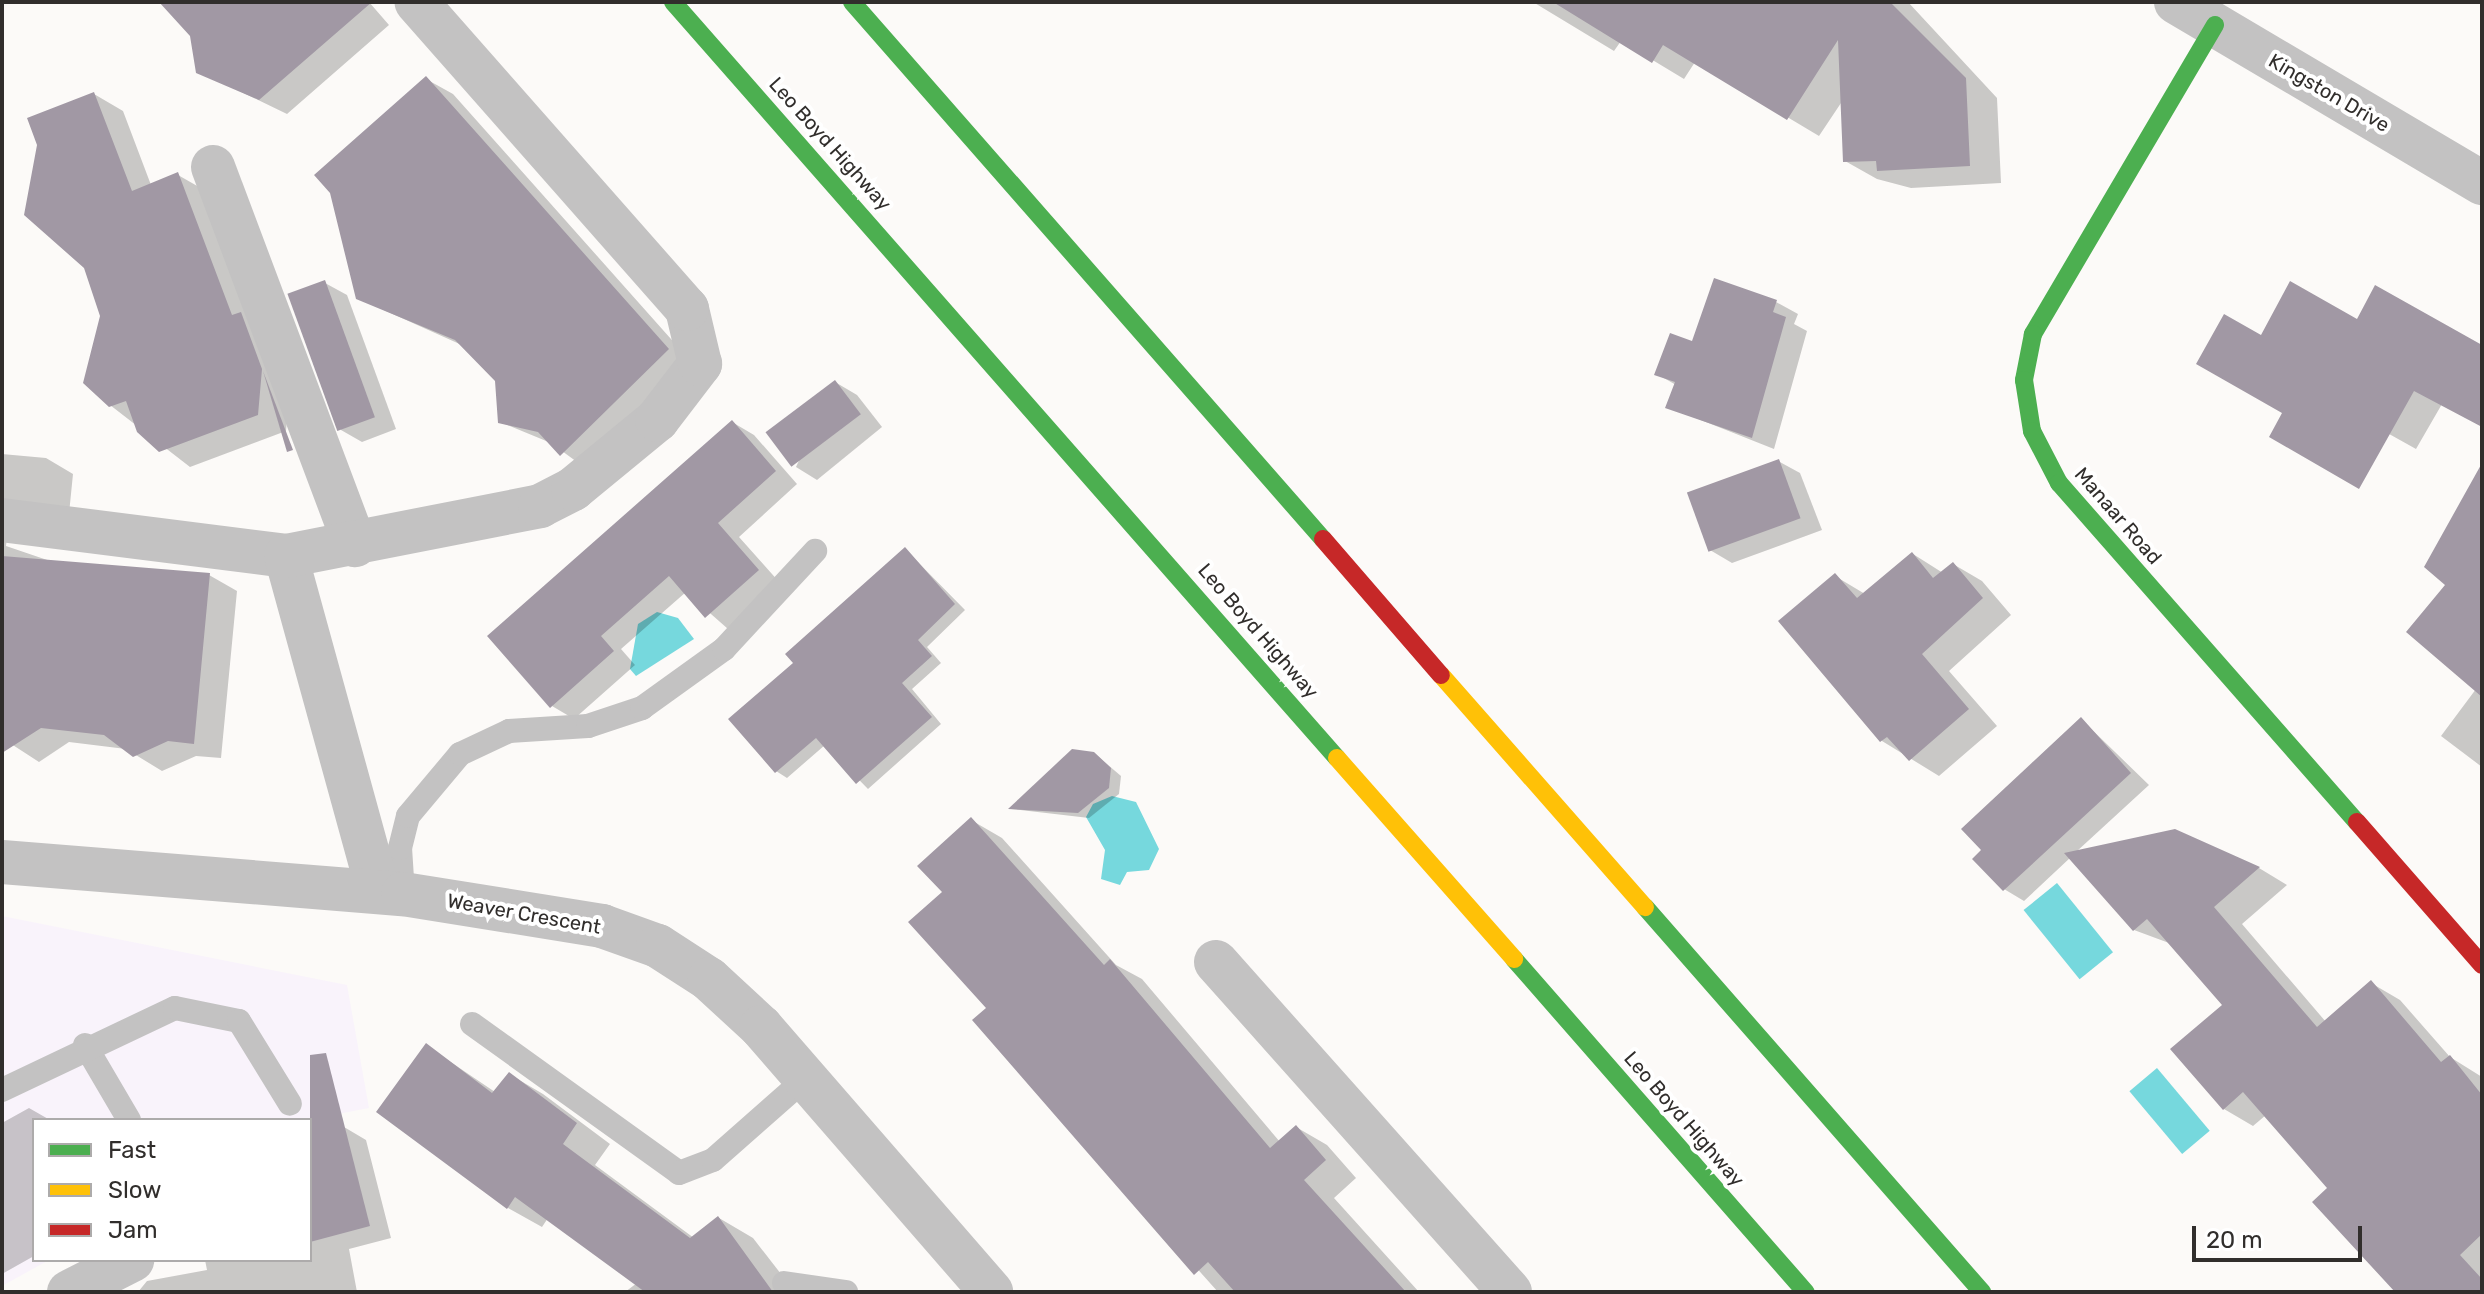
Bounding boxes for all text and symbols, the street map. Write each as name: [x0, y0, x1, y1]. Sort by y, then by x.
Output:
street label: Kingston Drive: [2264, 49, 2394, 137]
street label: Leo Boyd Highway: [764, 72, 896, 216]
street label: Manaar Road: [2069, 462, 2167, 570]
street label: Leo Boyd Highway: [1193, 559, 1323, 703]
street label: Weaver Crescent: [445, 889, 603, 939]
street label: Leo Boyd Highway: [1619, 1047, 1749, 1191]
legend: [32, 1118, 312, 1262]
text: Fast: [108, 1136, 156, 1164]
text: Slow: [108, 1176, 161, 1204]
scale bar: [2196, 1210, 2366, 1260]
text: Jam: [108, 1216, 158, 1244]
text: 20 m: [2206, 1226, 2263, 1254]

